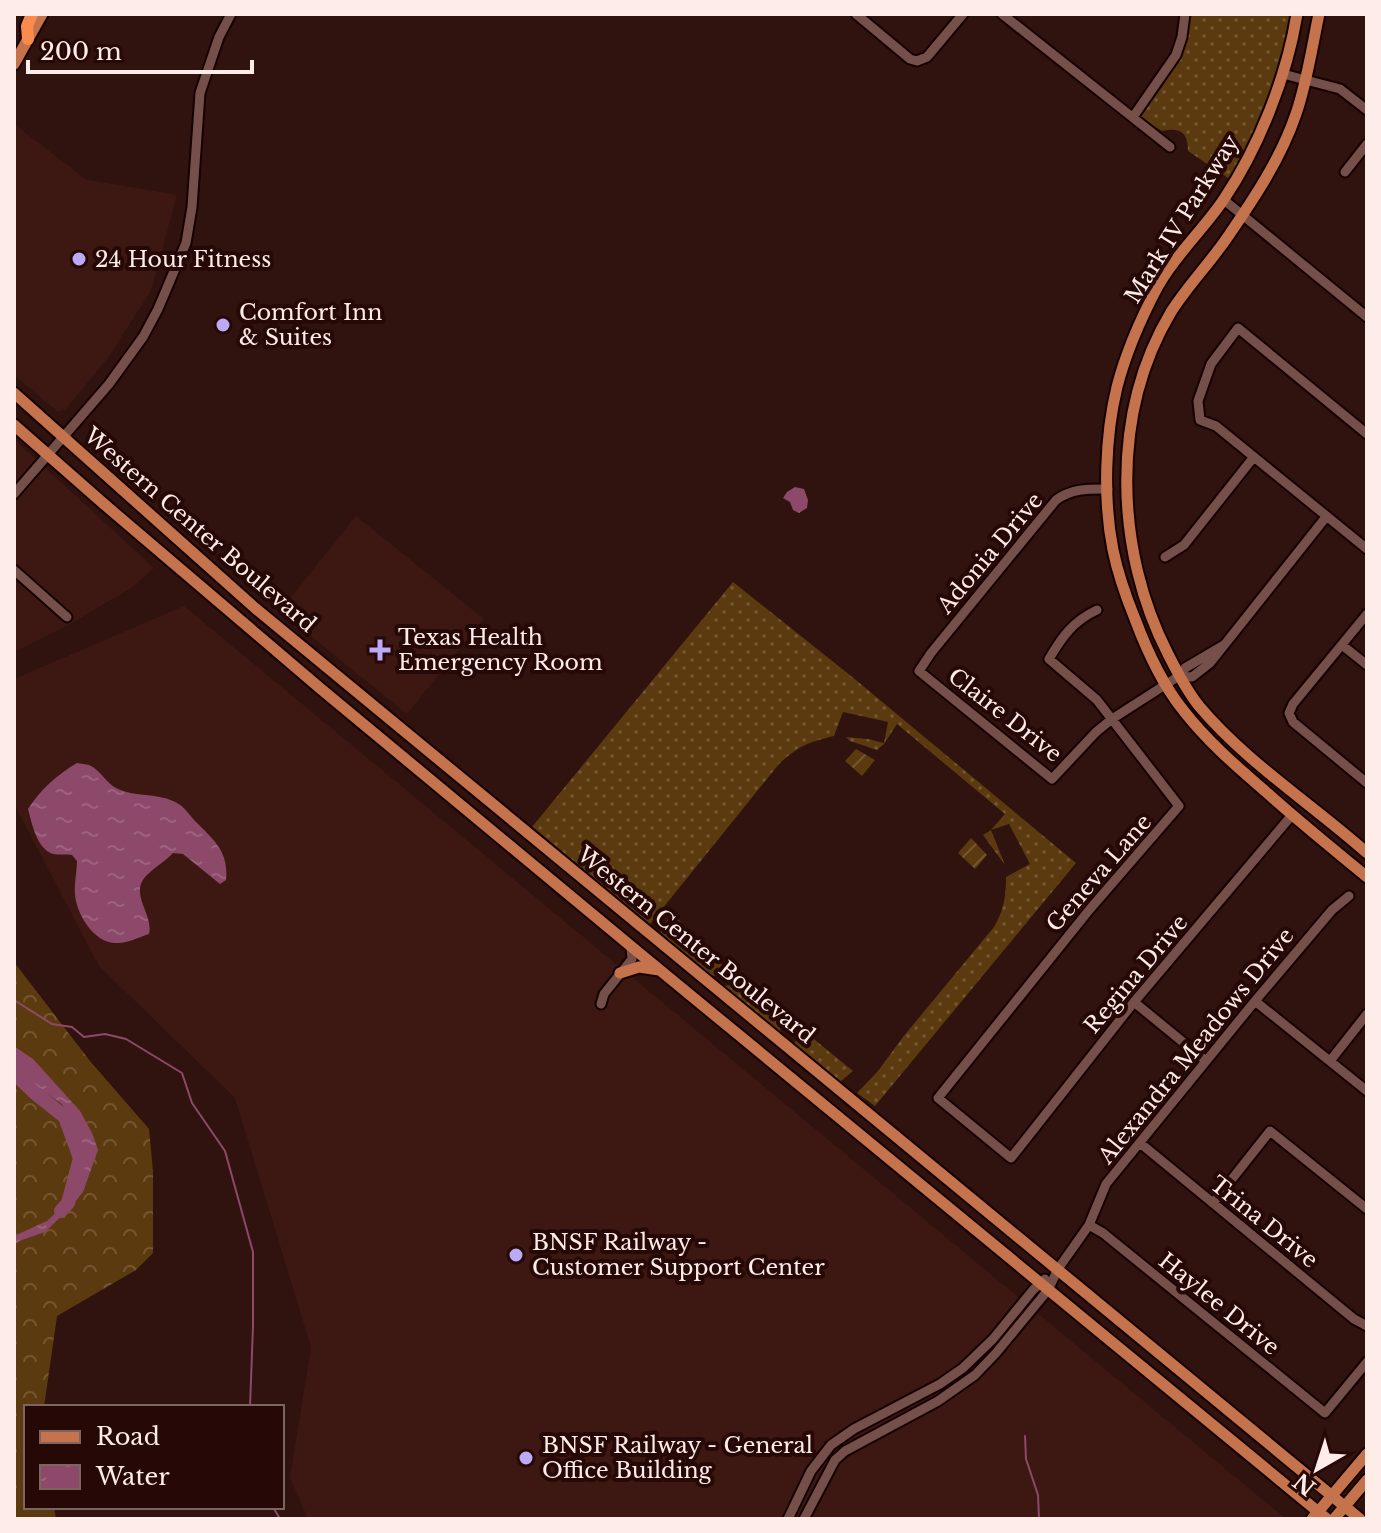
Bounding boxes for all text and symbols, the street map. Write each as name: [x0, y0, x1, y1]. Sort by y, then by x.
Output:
scale bar: [28, 24, 252, 74]
text: 200 m: [40, 37, 122, 66]
street label: Mark IV Parkway: [1119, 130, 1245, 308]
place label: 24 Hour Fitness: [95, 246, 271, 273]
marker: 24 Hour Fitness: [70, 250, 88, 268]
place label: Comfort Inn & Suites: [239, 299, 382, 351]
marker: Comfort Inn & Suites: [214, 316, 232, 334]
street label: Western Center Boulevard: [78, 421, 321, 638]
street label: Adonia Drive: [931, 487, 1048, 620]
place label: Texas Health Emergency Room: [398, 624, 603, 676]
marker: Texas Health Emergency Room: [369, 639, 391, 661]
street label: Claire Drive: [943, 662, 1067, 768]
street label: Geneva Lane: [1041, 809, 1157, 937]
street label: Western Center Boulevard: [571, 840, 820, 1049]
street label: Regina Drive: [1078, 909, 1194, 1039]
street label: Alexandra Meadows Drive: [1092, 923, 1300, 1170]
street label: Trina Drive: [1205, 1170, 1323, 1274]
place label: BNSF Railway - Customer Support Center: [532, 1229, 825, 1281]
marker: BNSF Railway - Customer Support Center: [507, 1246, 525, 1264]
street label: Haylee Drive: [1153, 1247, 1285, 1361]
legend: [24, 1405, 284, 1509]
text: Road: [96, 1422, 160, 1451]
north arrow: [1277, 1429, 1357, 1509]
place label: BNSF Railway - General Office Building: [542, 1432, 813, 1484]
marker: BNSF Railway - General Office Building: [517, 1449, 535, 1467]
text: Water: [95, 1462, 170, 1491]
text: N: [1288, 1467, 1321, 1501]

